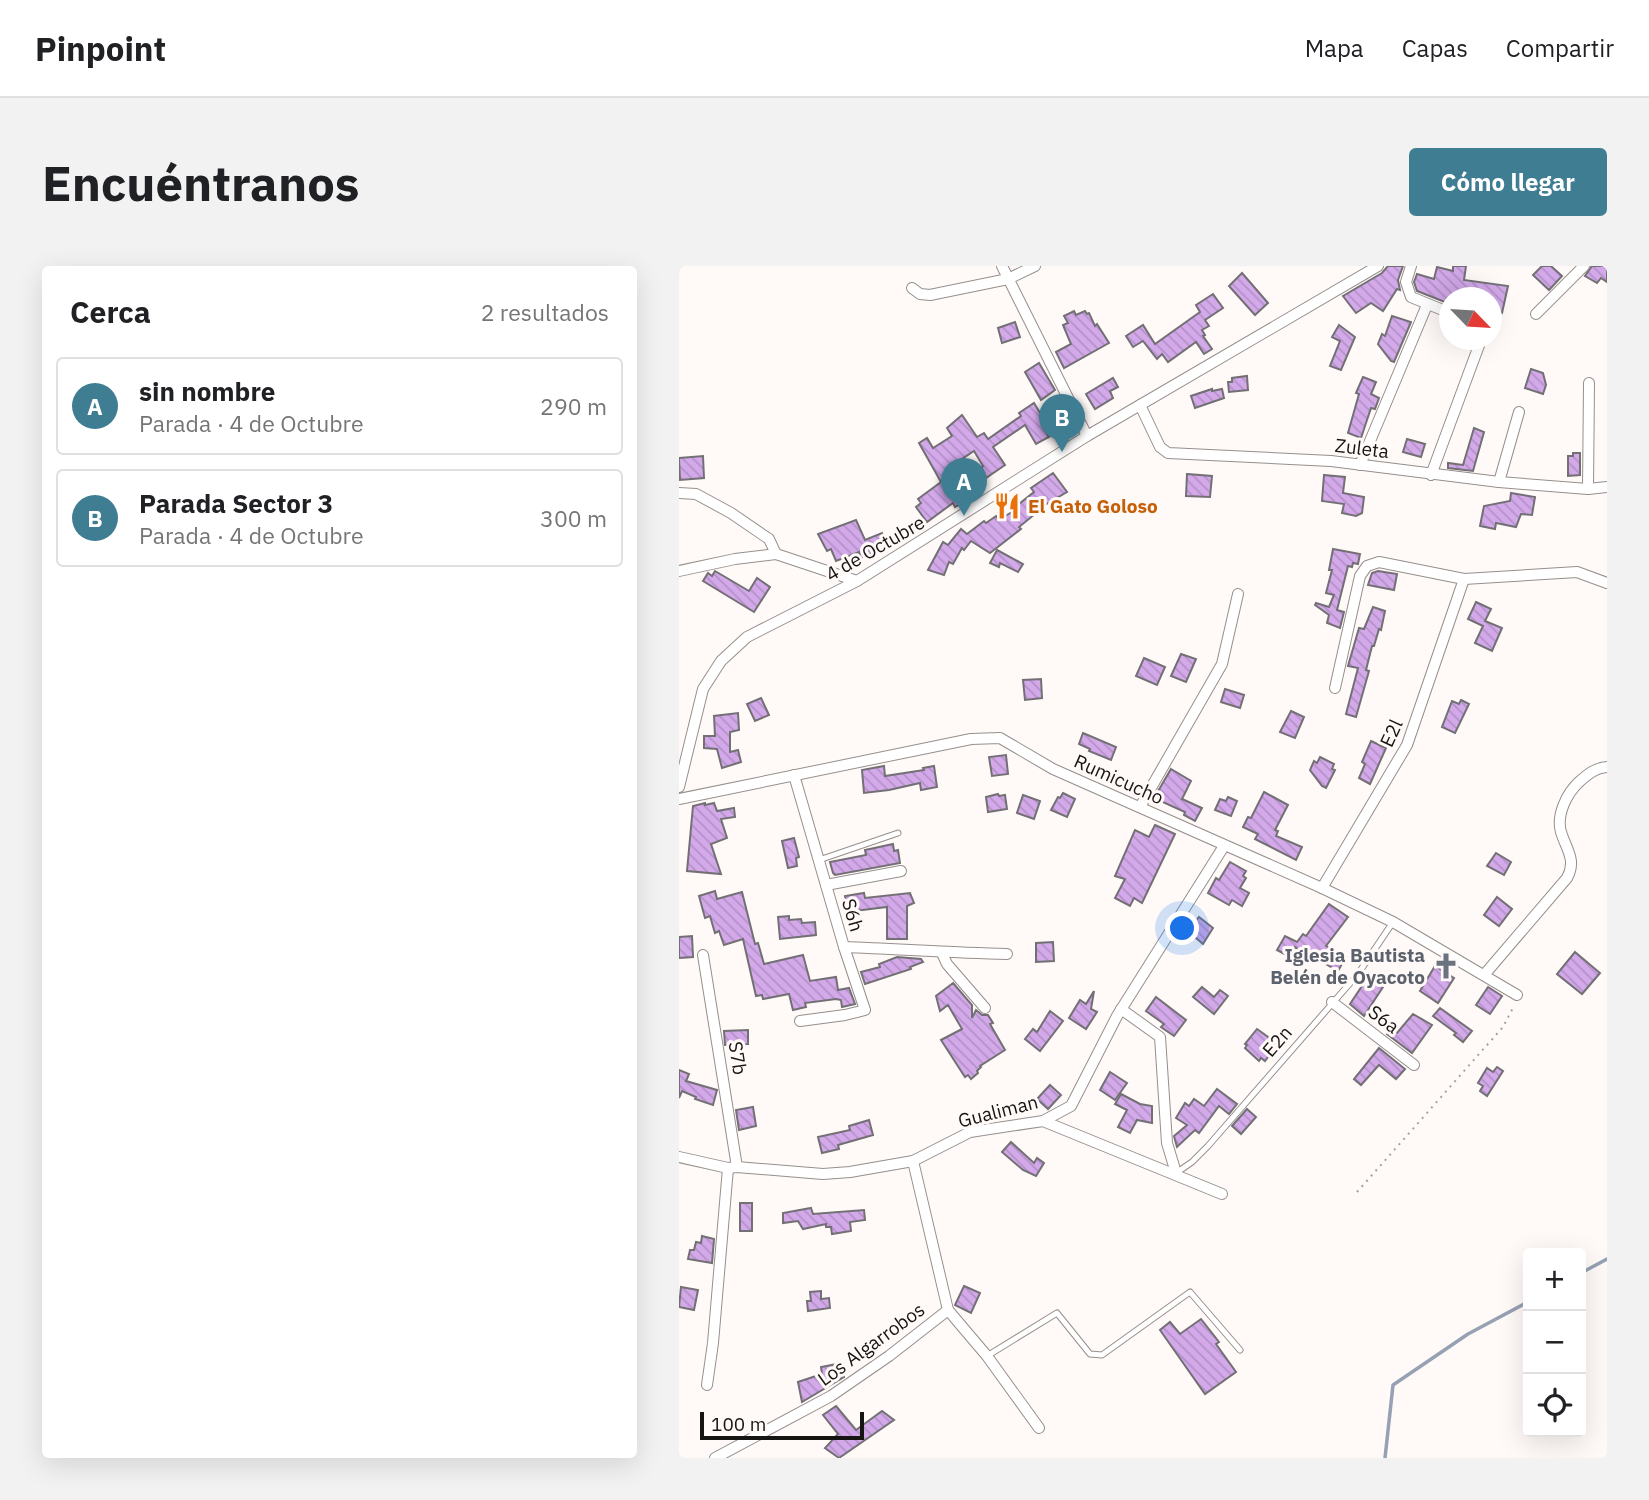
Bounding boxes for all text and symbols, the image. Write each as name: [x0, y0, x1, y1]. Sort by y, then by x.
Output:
text: Pinpoint: [35, 27, 166, 70]
text: Mapa: [1305, 32, 1364, 64]
text: Capas: [1402, 32, 1468, 64]
text: Compartir: [1506, 32, 1614, 64]
button: Cómo llegar: [1409, 148, 1607, 216]
text: Encuéntranos: [42, 151, 360, 214]
north arrow: [1439, 287, 1502, 350]
text: Cerca: [70, 292, 151, 331]
text: 2 resultados: [481, 297, 609, 327]
text: sin nombre: [139, 374, 275, 408]
text: A: [87, 391, 103, 421]
text: 290 m: [540, 391, 607, 421]
pin: B: [1039, 394, 1085, 452]
text: Parada · 4 de Octubre: [139, 408, 364, 438]
street label: Zuleta: [1334, 433, 1390, 463]
pin: A: [941, 458, 987, 516]
text: Parada Sector 3: [139, 486, 333, 520]
restaurant icon: El Gato Goloso: [992, 491, 1022, 521]
place label: El Gato Goloso: [1028, 494, 1158, 518]
text: B: [87, 503, 103, 533]
text: 300 m: [540, 503, 607, 533]
street label: 4 de Octubre: [821, 510, 929, 586]
text: Parada · 4 de Octubre: [139, 520, 364, 550]
street label: E2l: [1374, 715, 1408, 751]
street label: Rumicucho: [1070, 749, 1168, 809]
street label: S6h: [837, 896, 869, 934]
your location: [1165, 911, 1199, 945]
place label: Iglesia Bautista Belén de Oyacoto: [1270, 943, 1425, 989]
church icon: Iglesia Bautista Belén de Oyacoto: [1431, 951, 1461, 981]
street label: S6a: [1364, 1000, 1404, 1038]
street label: E2n: [1257, 1021, 1297, 1061]
street label: S7b: [724, 1040, 752, 1076]
street label: Gualiman: [956, 1089, 1040, 1133]
map controls: [1523, 1248, 1586, 1437]
button: +: [1523, 1248, 1586, 1311]
street label: Los Algarrobos: [813, 1297, 929, 1391]
button: −: [1523, 1311, 1586, 1374]
button: locate: [1523, 1374, 1586, 1437]
scale bar: [700, 1409, 865, 1441]
text: 100 m: [711, 1412, 766, 1436]

